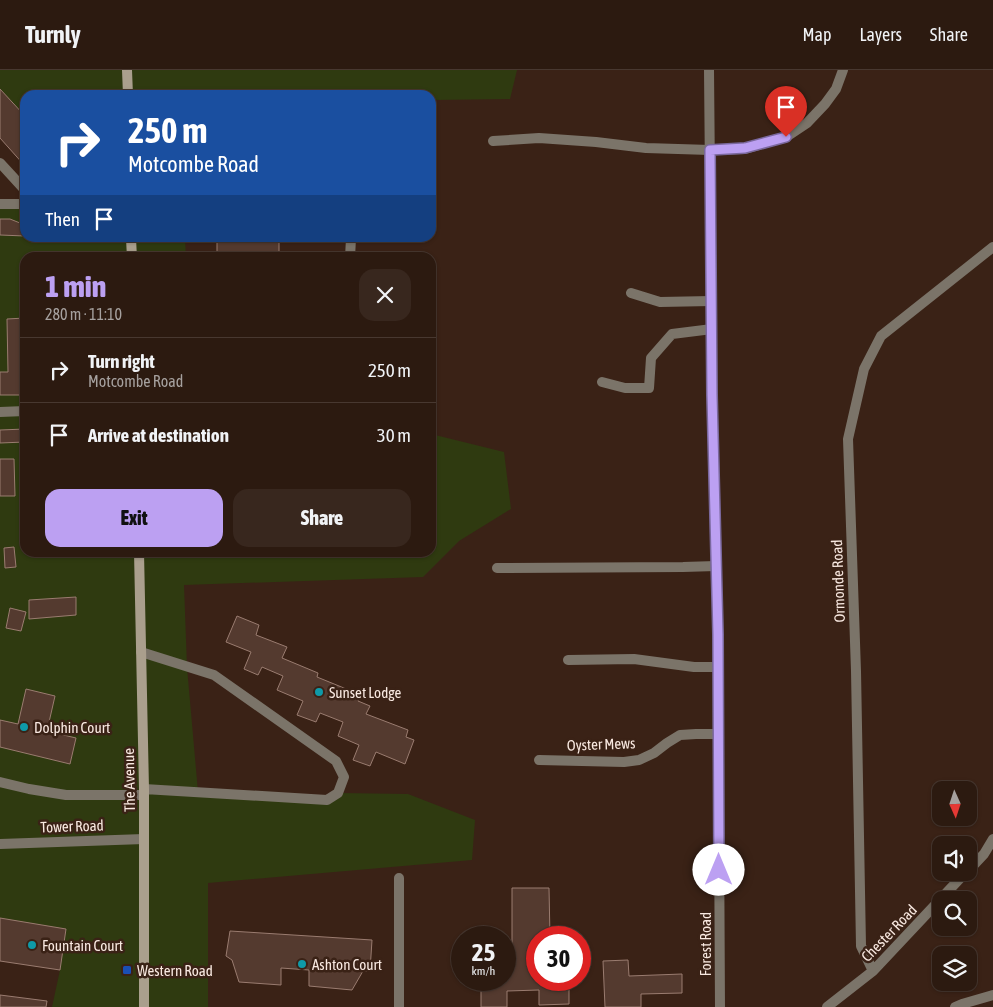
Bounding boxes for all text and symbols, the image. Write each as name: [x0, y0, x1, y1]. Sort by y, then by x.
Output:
text: Turnly: [25, 21, 81, 48]
text: Map: [802, 24, 831, 45]
text: Layers: [859, 24, 902, 45]
text: Share: [930, 24, 968, 45]
pin: [765, 86, 807, 137]
icon: arrive: [772, 93, 800, 121]
icon: right: [45, 110, 110, 175]
text: 250 m: [128, 110, 207, 150]
text: Motcombe Road: [128, 151, 259, 177]
icon: arrive: [90, 205, 118, 233]
text: Then: [45, 208, 80, 230]
text: 1 min: [45, 269, 106, 303]
button: close: [359, 269, 411, 321]
text: 280 m · 11:10: [45, 305, 122, 323]
text: Turn right: [88, 350, 155, 372]
icon: right: [45, 356, 73, 384]
text: 250 m: [368, 359, 411, 381]
text: Motcombe Road: [88, 372, 183, 390]
icon: arrive: [45, 421, 73, 449]
text: Arrive at destination: [88, 424, 229, 446]
text: 30 m: [377, 424, 411, 446]
button: Exit: [45, 489, 223, 547]
button: Share: [233, 489, 411, 547]
street label: Ormonde Road: [828, 539, 848, 623]
place label: Sunset Lodge: [329, 684, 401, 701]
marker: Sunset Lodge: [313, 686, 325, 698]
place label: Dolphin Court: [34, 719, 110, 736]
marker: Dolphin Court: [18, 721, 30, 733]
street label: Oyster Mews: [566, 734, 636, 754]
street label: The Avenue: [120, 748, 138, 812]
north arrow: [932, 781, 978, 826]
map controls: [932, 781, 977, 991]
street label: Tower Road: [40, 816, 104, 836]
button: sound: [932, 836, 977, 881]
position arrow: [692, 843, 744, 895]
button: search: [932, 891, 977, 936]
street label: Chester Road: [858, 901, 920, 965]
street label: Forest Road: [697, 912, 714, 976]
speed limit sign: 30: [526, 926, 591, 991]
place label: Fountain Court: [42, 937, 123, 954]
text: 25: [472, 938, 495, 966]
marker: Fountain Court: [26, 939, 38, 951]
button: layers: [932, 946, 977, 991]
place label: Ashton Court: [312, 956, 382, 973]
marker: Ashton Court: [296, 958, 308, 970]
place label: Western Road: [137, 962, 213, 979]
marker: Western Road: [121, 964, 133, 976]
text: km/h: [472, 964, 495, 978]

